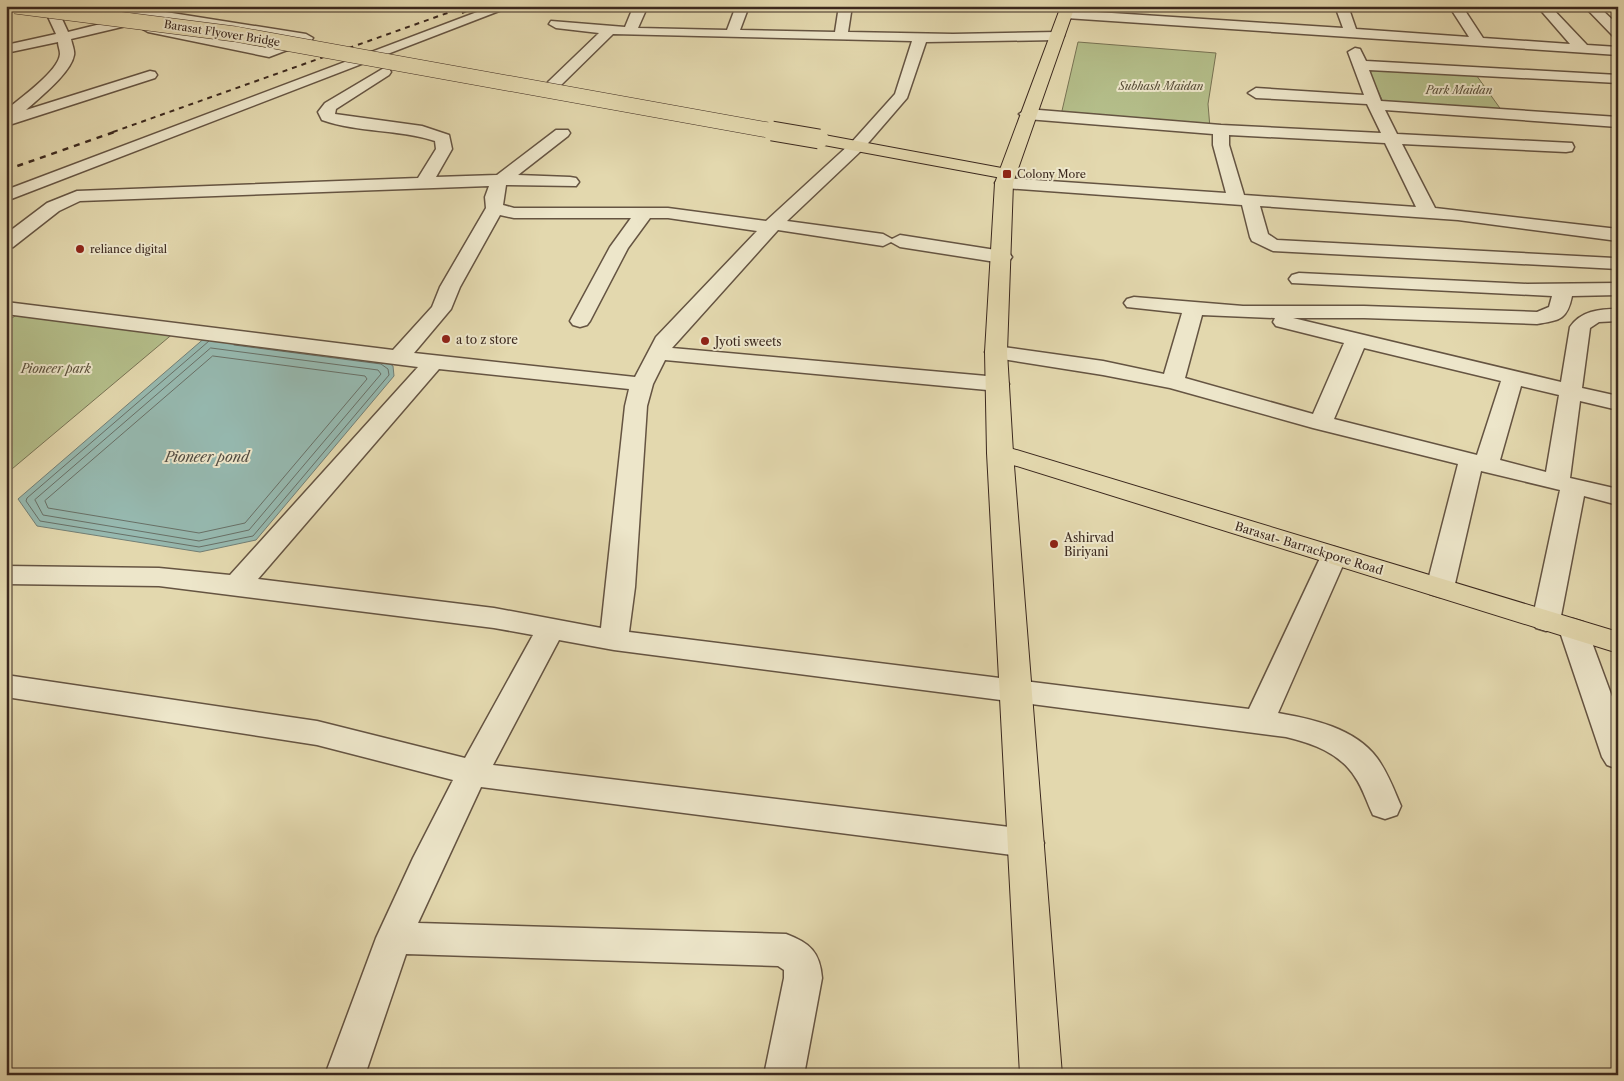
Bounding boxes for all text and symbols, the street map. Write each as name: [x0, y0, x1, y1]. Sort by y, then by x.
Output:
street label: Barasat Flyover Bridge: [163, 17, 281, 49]
park label: Subhash Maidan: [1118, 79, 1204, 93]
park label: Park Maidan: [1425, 83, 1493, 97]
place label: Colony More: [1017, 167, 1086, 181]
marker: Colony More: [1001, 168, 1013, 180]
place label: reliance digital: [90, 242, 168, 256]
marker: reliance digital: [74, 243, 86, 255]
place label: a to z store: [456, 332, 518, 347]
marker: a to z store: [440, 333, 452, 345]
place label: Jyoti sweets: [713, 334, 782, 349]
marker: Jyoti sweets: [699, 335, 711, 347]
park label: Pioneer park: [20, 361, 92, 376]
water label: Pioneer pond: [164, 448, 251, 466]
street label: Barasat- Barrackpore Road: [1233, 518, 1386, 578]
place label: Ashirvad Biriyani: [1063, 530, 1115, 559]
marker: Ashirvad Biriyani: [1048, 538, 1060, 550]

